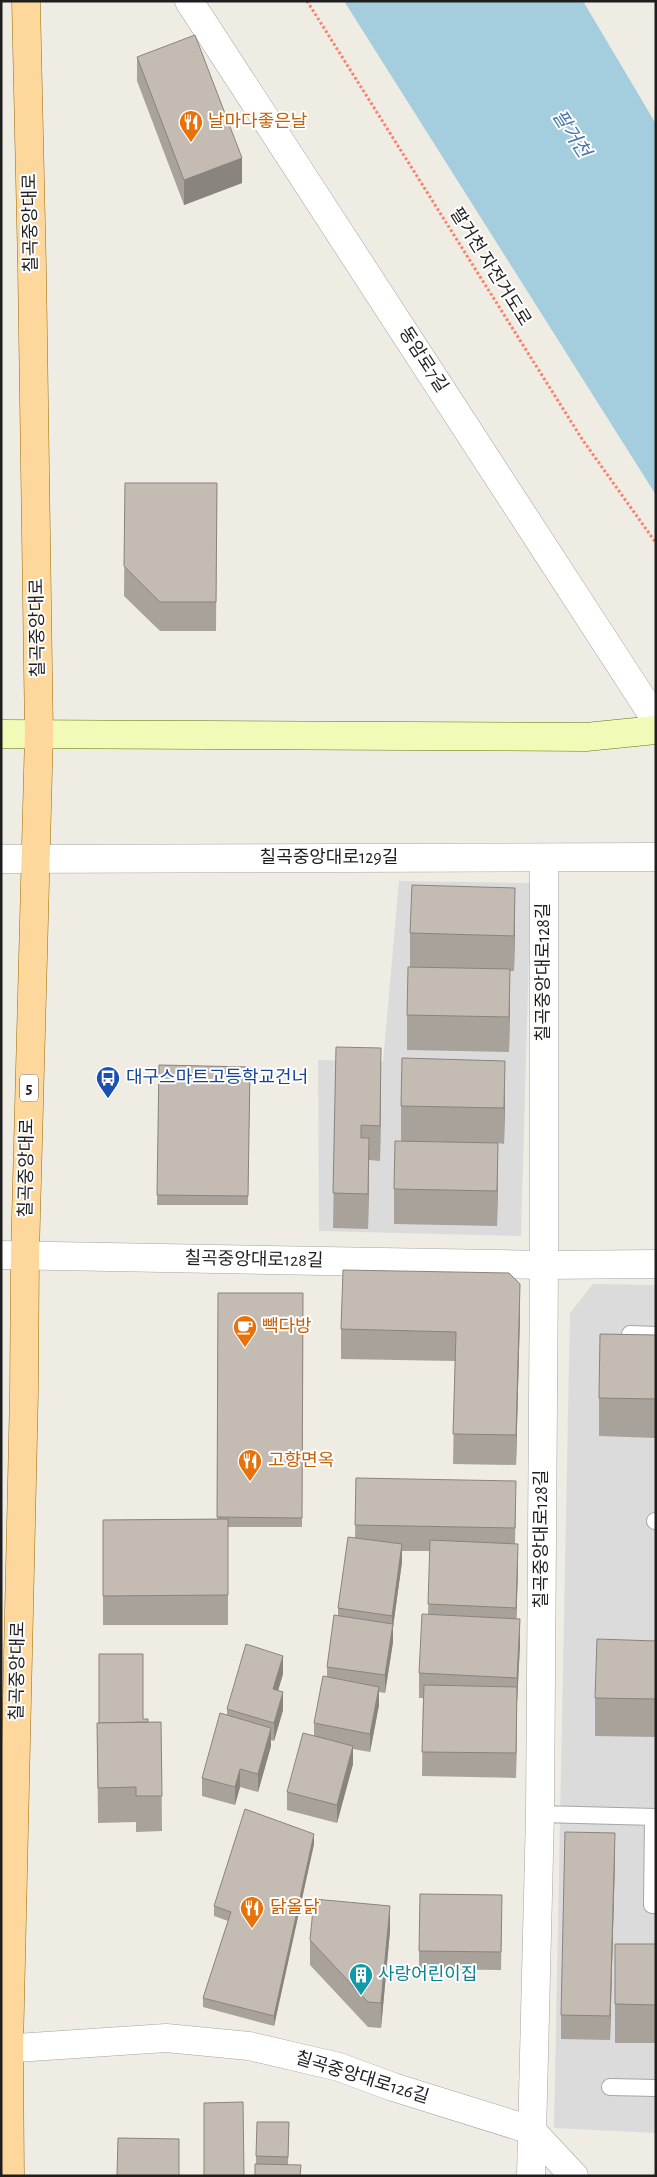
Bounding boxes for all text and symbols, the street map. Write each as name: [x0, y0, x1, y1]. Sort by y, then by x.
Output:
water label: 팔거천: [549, 106, 595, 162]
restaurant icon: 날마다좋은날: [178, 109, 204, 143]
place label: 날마다좋은날: [208, 112, 307, 131]
street label: 칠곡중앙대로: [19, 173, 41, 273]
street label: 팔거천 자전거도로: [446, 204, 534, 329]
street label: 동암로7길: [395, 324, 451, 396]
street label: 칠곡중앙대로: [26, 578, 48, 678]
street label: 칠곡중앙대로129길: [260, 847, 398, 867]
street label: 칠곡중앙대로128길: [533, 903, 553, 1041]
bus stop icon: 대구스마트고등학교건너: [95, 1065, 121, 1099]
place label: 대구스마트고등학교건너: [126, 1068, 308, 1087]
road number: 5: [20, 1074, 38, 1102]
street label: 칠곡중앙대로: [15, 1118, 37, 1218]
street label: 칠곡중앙대로128길: [184, 1248, 324, 1270]
cafe icon: 빽다방: [232, 1314, 258, 1348]
place label: 빽다방: [262, 1316, 312, 1336]
restaurant icon: 고향면옥: [237, 1448, 263, 1482]
place label: 고향면옥: [268, 1451, 334, 1470]
street label: 칠곡중앙대로128길: [531, 1470, 551, 1608]
street label: 칠곡중앙대로: [6, 1621, 28, 1721]
restaurant icon: 닭올닭: [239, 1895, 265, 1929]
place label: 닭올닭: [270, 1898, 320, 1917]
building icon: 사랑어린이집: [348, 1962, 374, 1996]
place label: 사랑어린이집: [378, 1964, 477, 1984]
street label: 칠곡중앙대로126길: [293, 2047, 432, 2107]

